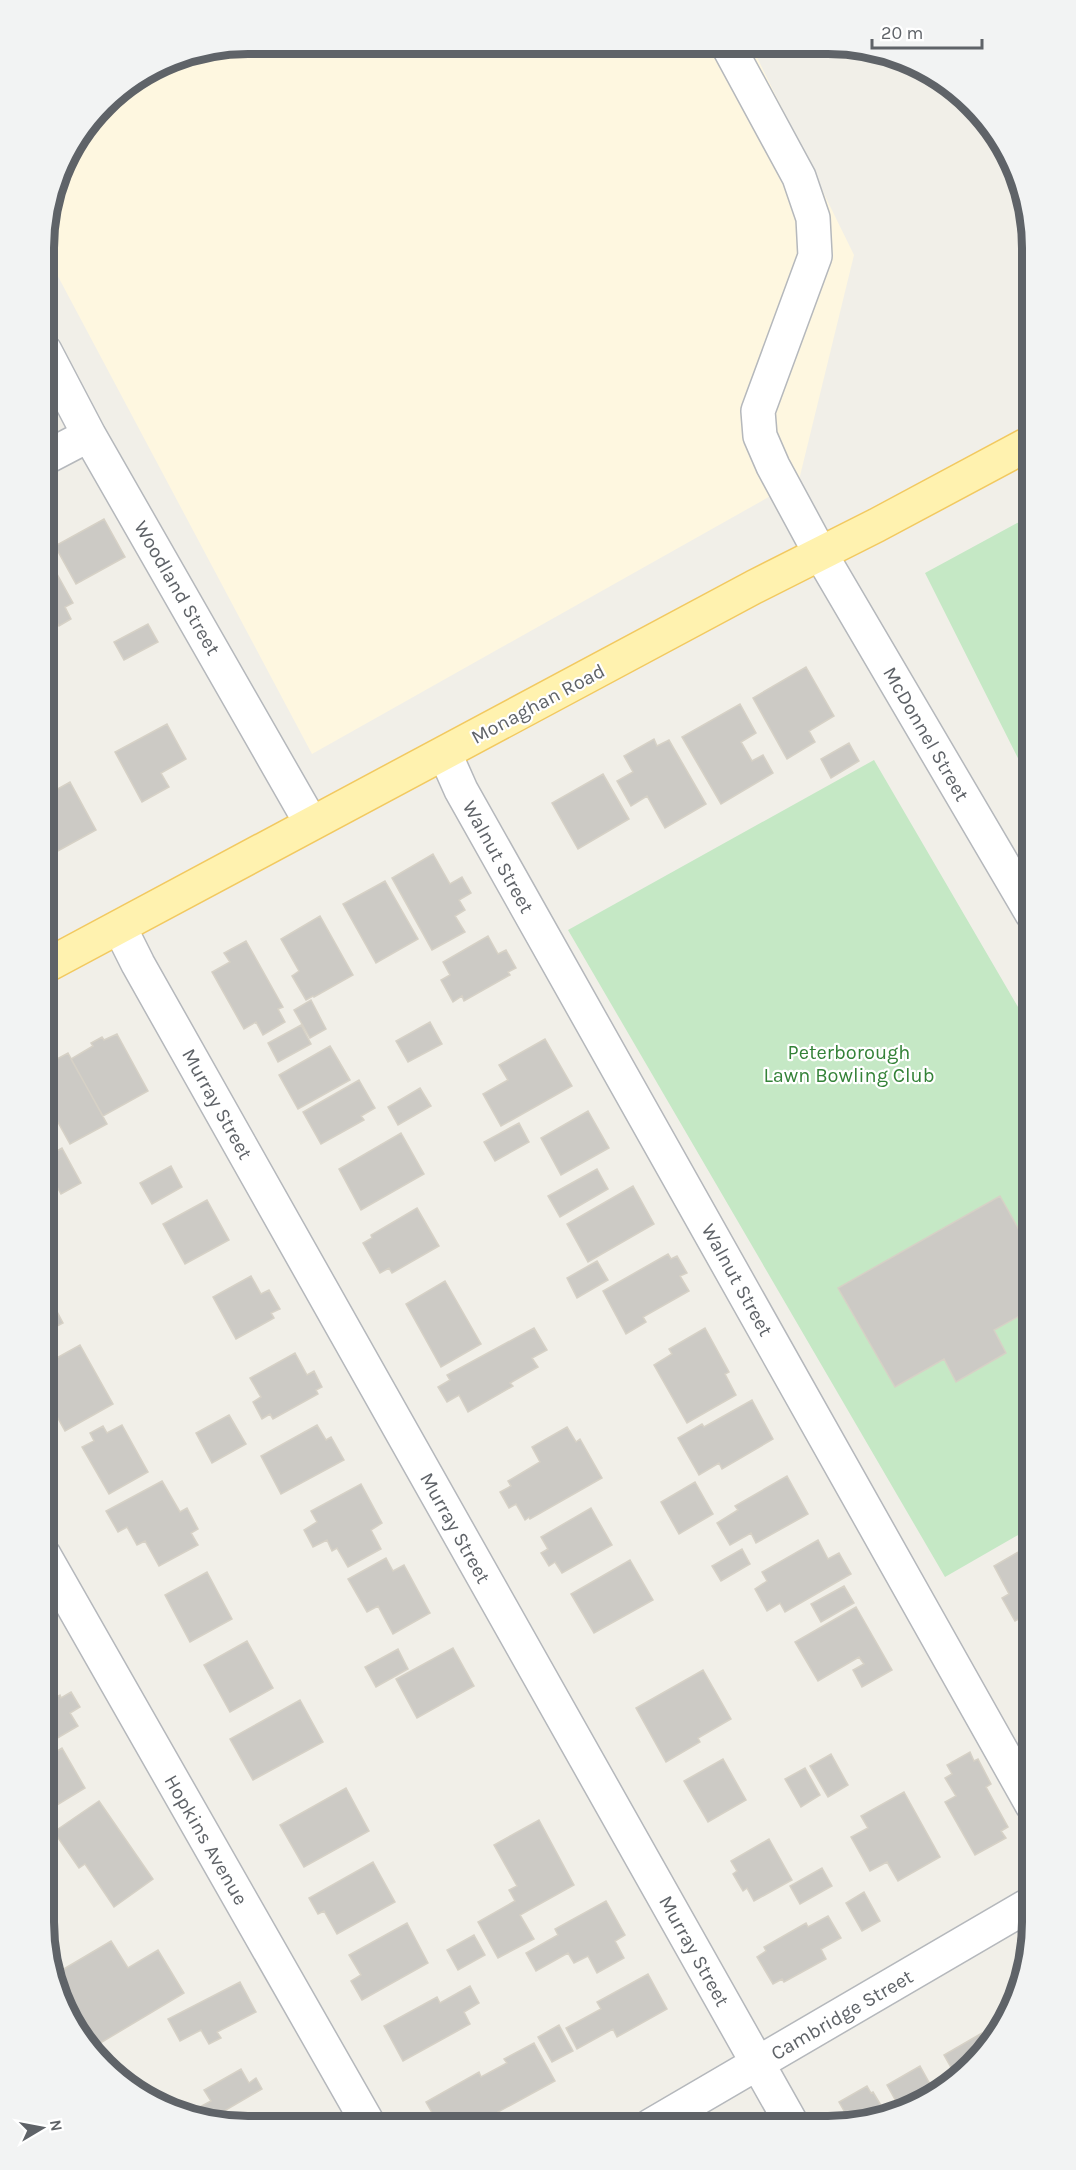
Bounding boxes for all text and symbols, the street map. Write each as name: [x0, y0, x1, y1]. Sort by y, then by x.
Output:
scale bar: [872, 12, 982, 50]
text: 20 m: [881, 22, 923, 44]
street label: Woodland Street: [129, 517, 225, 660]
street label: Monaghan Road: [467, 659, 609, 749]
street label: McDonnel Street: [878, 663, 974, 806]
street label: Walnut Street: [458, 797, 539, 918]
park label: Peterborough Lawn Bowling Club: [763, 1041, 935, 1087]
street label: Murray Street: [177, 1044, 257, 1164]
street label: Walnut Street: [697, 1220, 778, 1341]
street label: Murray Street: [415, 1468, 495, 1588]
street label: Hopkins Avenue: [159, 1771, 253, 1909]
street label: Murray Street: [654, 1891, 734, 2011]
street label: Cambridge Street: [767, 1965, 917, 2065]
north arrow: [12, 2098, 72, 2158]
text: N: [46, 2118, 67, 2133]

